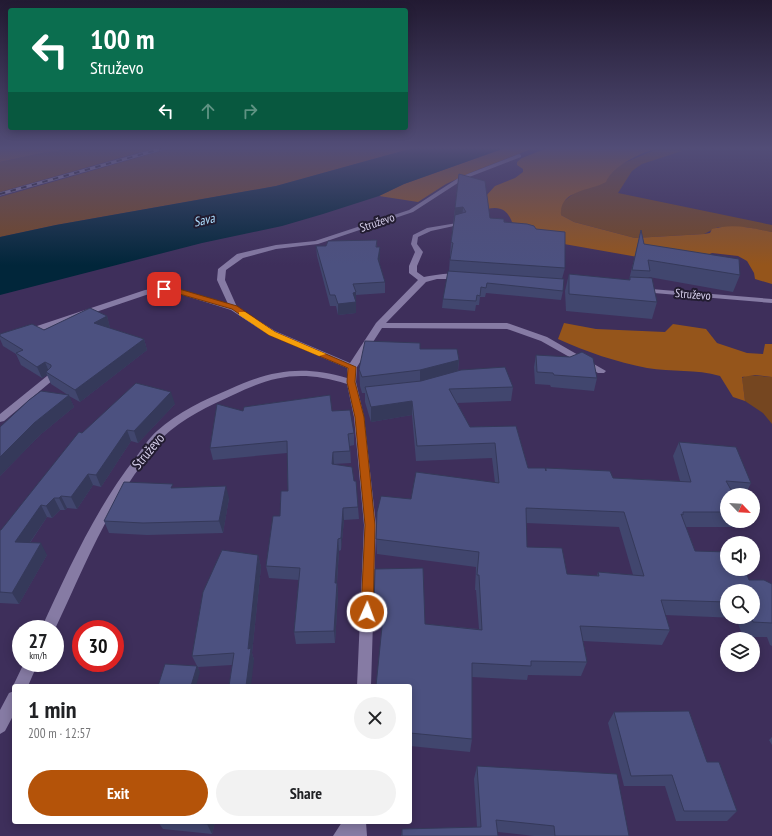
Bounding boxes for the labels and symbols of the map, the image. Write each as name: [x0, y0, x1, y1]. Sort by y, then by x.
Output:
water label: Sava: [192, 209, 217, 231]
street label: Struževo: [358, 209, 396, 235]
pin: [147, 272, 181, 306]
street label: Struževo: [675, 285, 711, 303]
street label: Struževo: [128, 429, 168, 473]
north arrow: [720, 488, 760, 528]
position arrow: [346, 591, 388, 633]
speed limit sign: 30: [72, 620, 124, 672]

